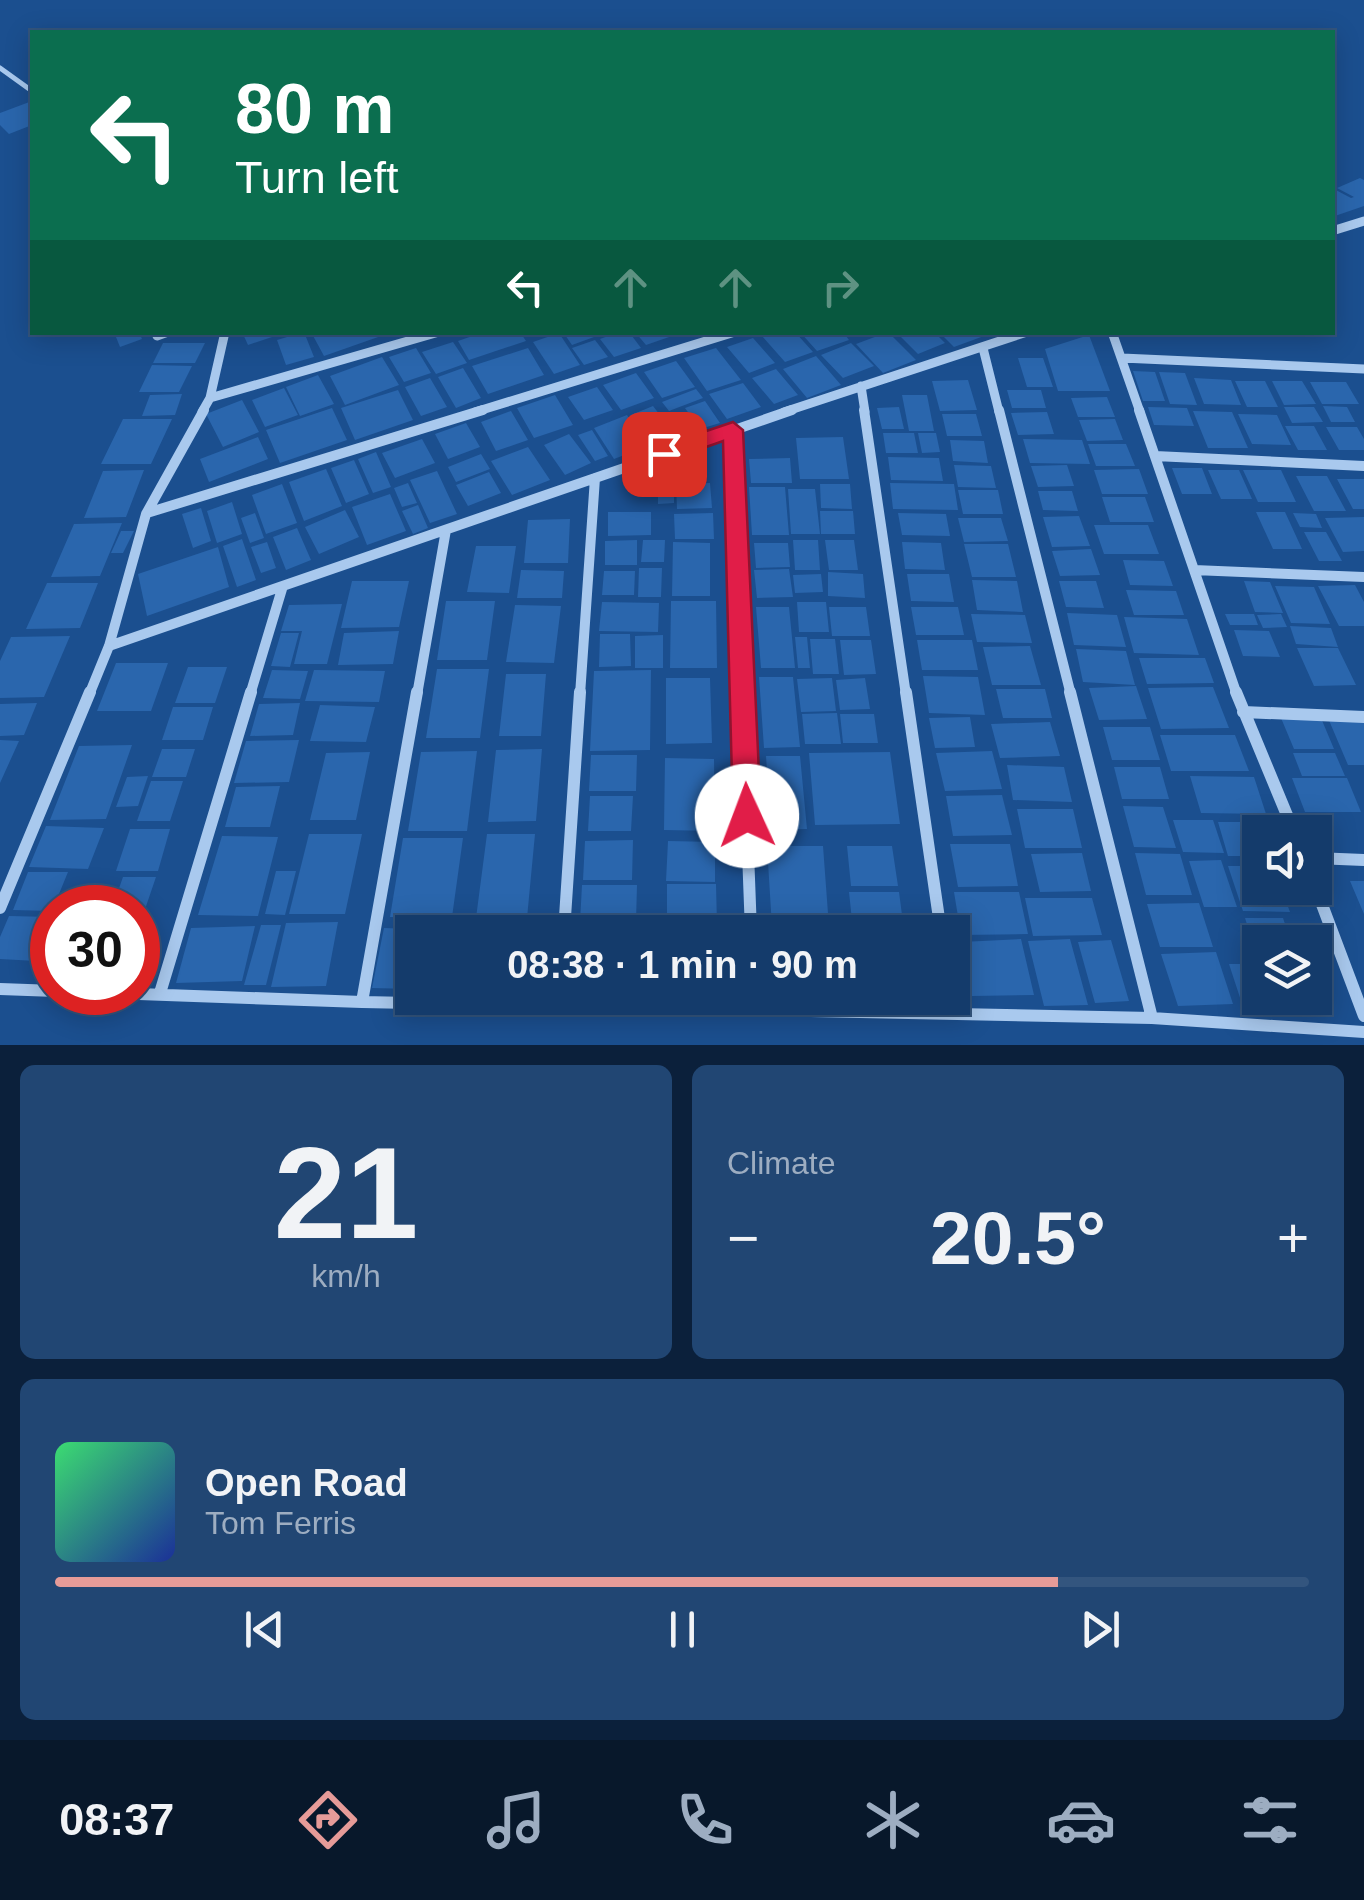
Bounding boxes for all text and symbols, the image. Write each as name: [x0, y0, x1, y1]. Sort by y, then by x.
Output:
icon: left: [70, 70, 200, 200]
text: 80 m: [235, 70, 395, 148]
text: Turn left: [235, 152, 398, 203]
icon: left: [498, 260, 553, 315]
icon: ahead: [603, 260, 658, 315]
icon: ahead: [708, 260, 763, 315]
icon: right: [813, 260, 868, 315]
pin: [622, 412, 707, 497]
icon: arrive: [637, 427, 692, 482]
position arrow: [695, 764, 799, 868]
map controls: [1242, 815, 1332, 1015]
button: sound: [1242, 815, 1332, 905]
speed limit sign: 30: [30, 885, 160, 1015]
button: layers: [1242, 925, 1332, 1015]
text: 08:38 · 1 min · 90 m: [507, 944, 858, 986]
text: 21: [274, 1120, 418, 1266]
text: Climate: [727, 1145, 835, 1181]
text: 20.5°: [930, 1196, 1106, 1280]
text: −: [727, 1207, 759, 1269]
text: +: [1277, 1207, 1309, 1269]
text: km/h: [311, 1258, 381, 1294]
text: Open Road: [205, 1462, 408, 1504]
text: Tom Ferris: [205, 1505, 356, 1541]
icon: previous: [237, 1602, 292, 1657]
icon: pause: [655, 1602, 710, 1657]
icon: next: [1073, 1602, 1128, 1657]
icon: directions: [293, 1785, 363, 1855]
icon: music: [481, 1785, 551, 1855]
icon: phone: [670, 1785, 740, 1855]
icon: climate: [858, 1785, 928, 1855]
icon: car: [1046, 1785, 1116, 1855]
icon: filters: [1235, 1785, 1305, 1855]
text: 08:37: [59, 1794, 174, 1845]

